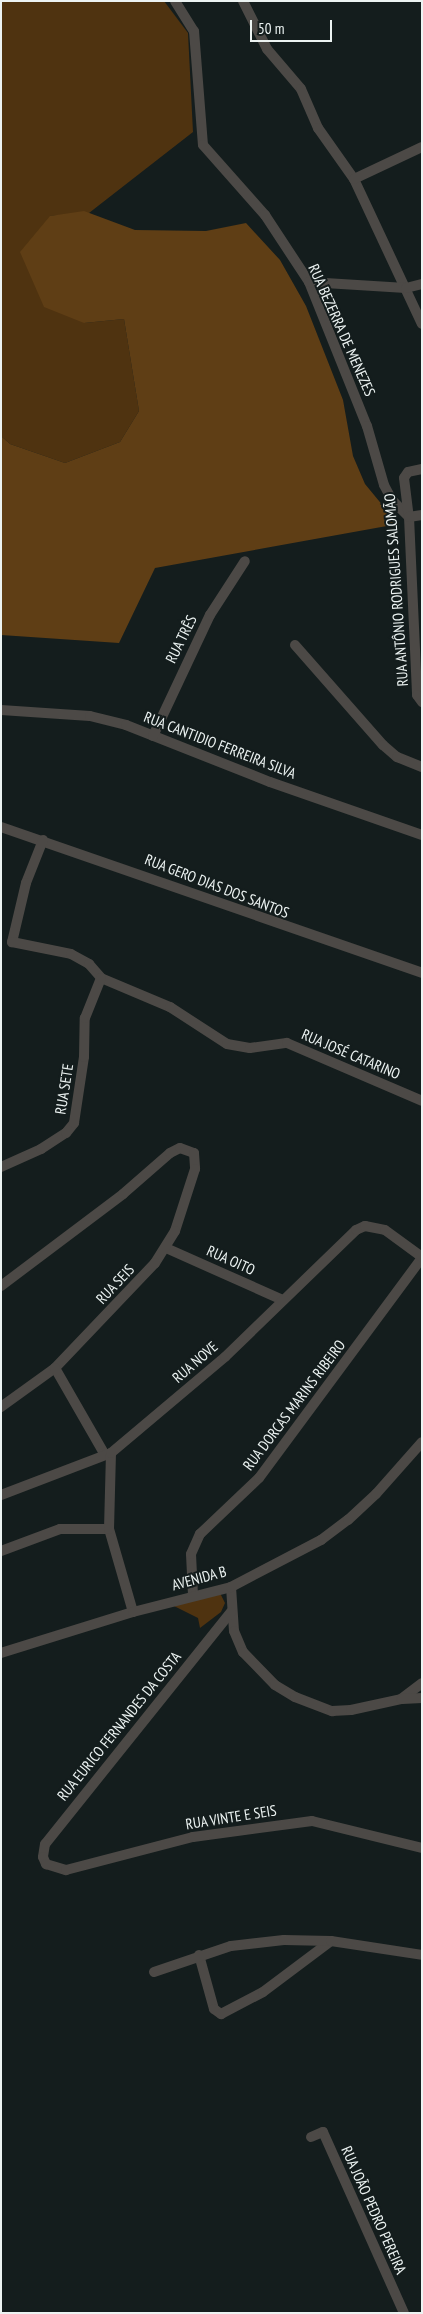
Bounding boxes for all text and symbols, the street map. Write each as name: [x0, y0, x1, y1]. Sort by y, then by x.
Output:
scale bar: [253, 10, 336, 42]
text: 50 m: [258, 19, 284, 38]
street label: RUA BEZERRA DE MENEZES: [305, 261, 379, 399]
street label: RUA ANTÔNIO RODRIGUES SALOMÃO: [380, 492, 412, 688]
street label: RUA TRÊS: [162, 612, 200, 666]
street label: RUA CANTIDIO FERREIRA SILVA: [141, 708, 299, 782]
street label: RUA GERO DIAS DOS SANTOS: [142, 850, 292, 922]
street label: RUA JOSÉ CATARINO: [299, 1025, 403, 1083]
street label: RUA SETE: [51, 1062, 77, 1116]
street label: RUA OITO: [204, 1241, 258, 1279]
street label: RUA SEIS: [92, 1260, 138, 1308]
street label: RUA DORCAS MARINS RIBEIRO: [239, 1336, 349, 1474]
street label: RUA NOVE: [168, 1337, 222, 1387]
street label: AVENIDA B: [169, 1562, 229, 1594]
street label: RUA EURICO FERNANDES DA COSTA: [53, 1648, 185, 1804]
street label: RUA VINTE E SEIS: [184, 1801, 278, 1833]
street label: RUA JOÃO PEDRO PEREIRA: [338, 2143, 410, 2277]

